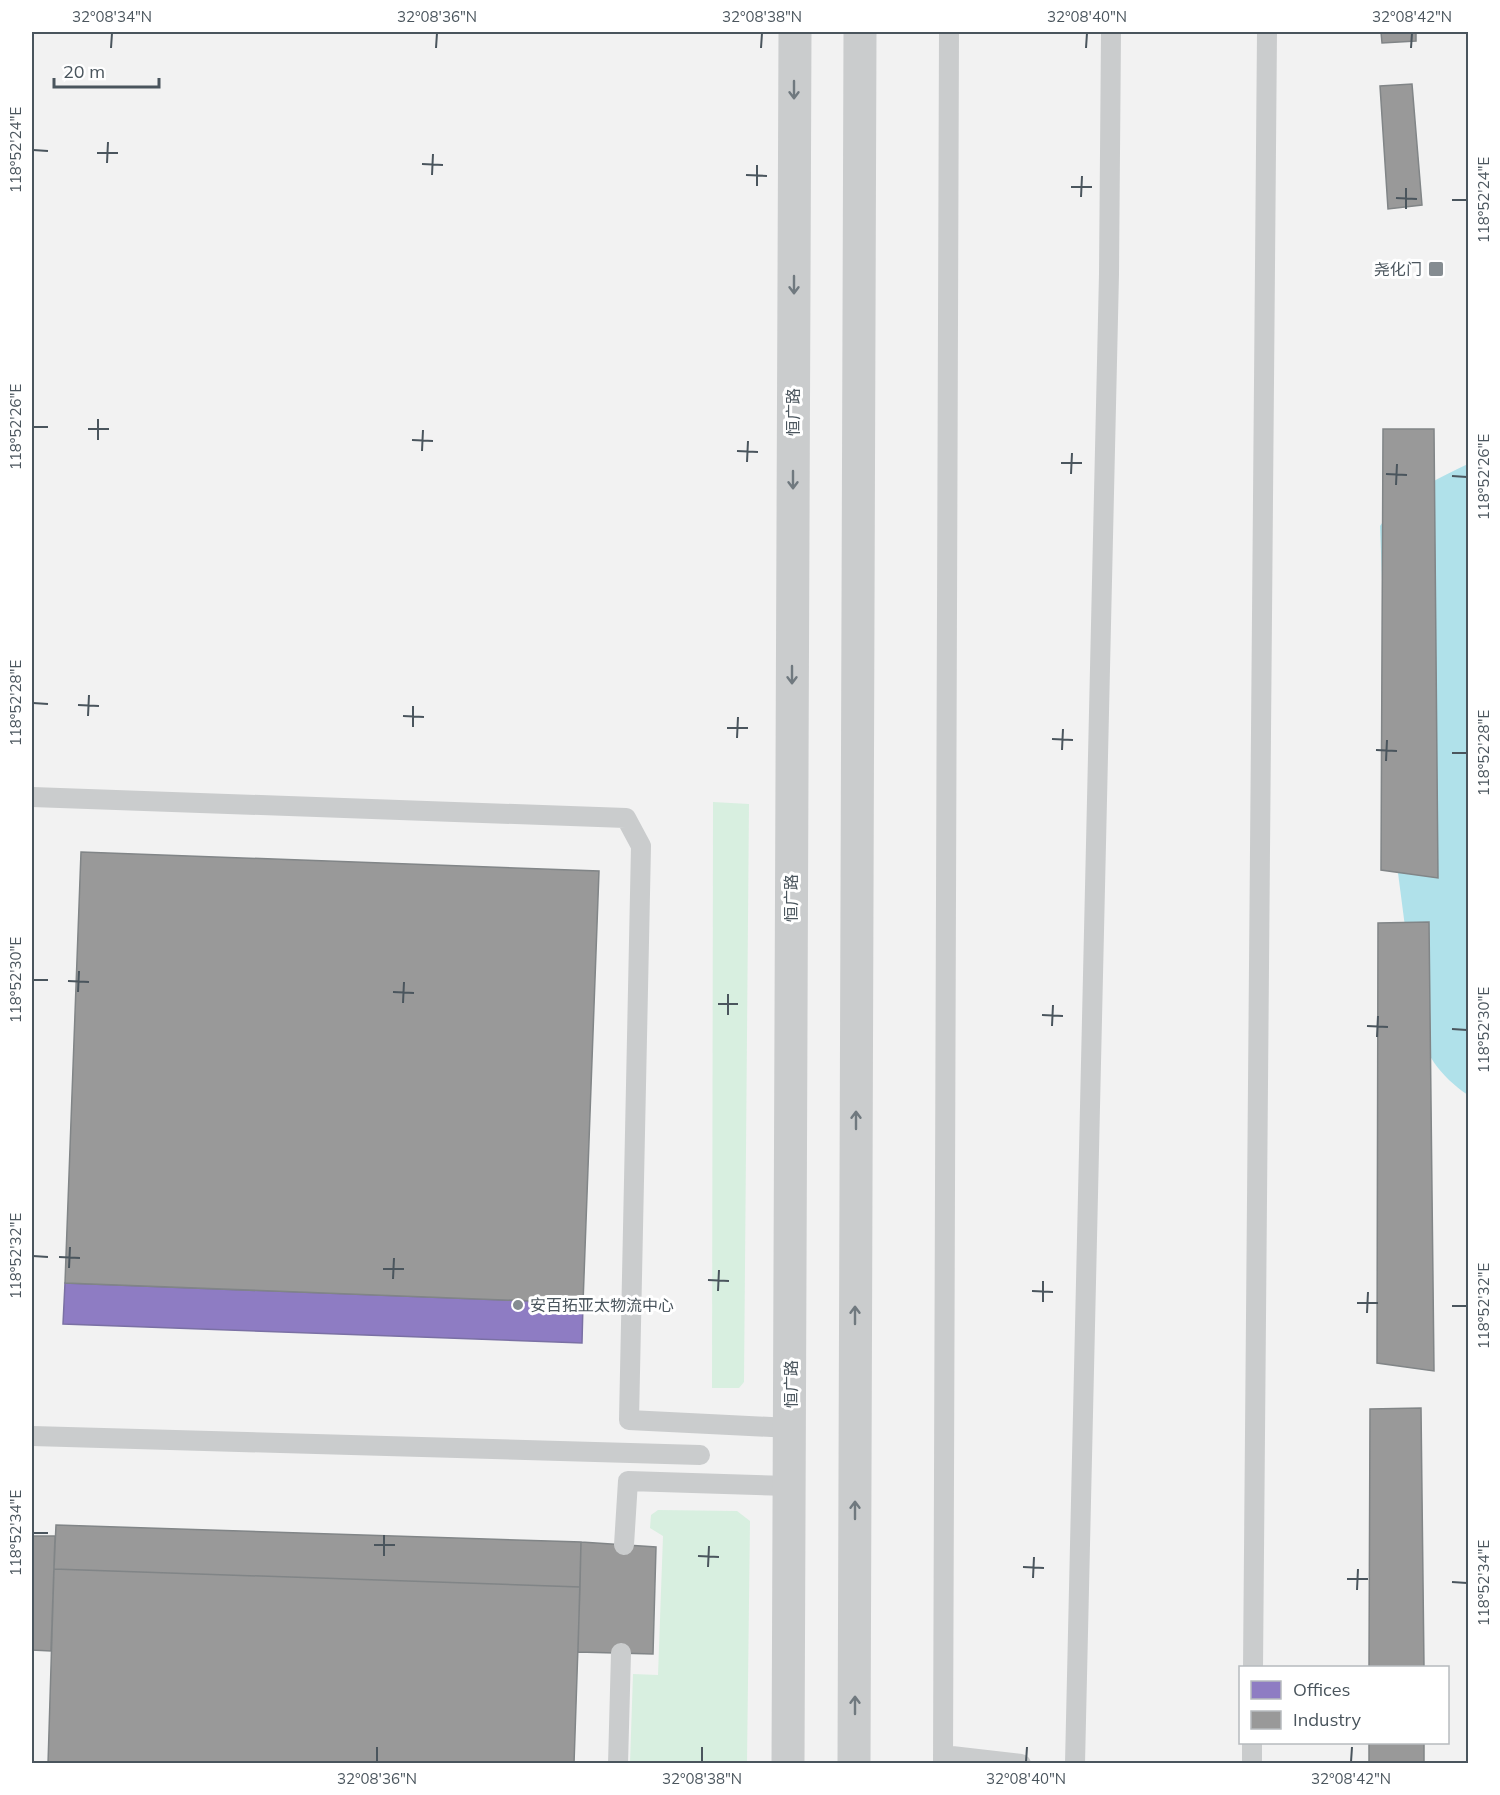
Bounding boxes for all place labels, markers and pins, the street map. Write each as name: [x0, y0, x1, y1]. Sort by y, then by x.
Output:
place label: 尧化门: [1374, 259, 1422, 279]
marker: 尧化门: [1427, 260, 1445, 278]
place label: 安百拓亚太物流中心: [530, 1295, 674, 1315]
marker: 安百拓亚太物流中心: [511, 1298, 525, 1312]

